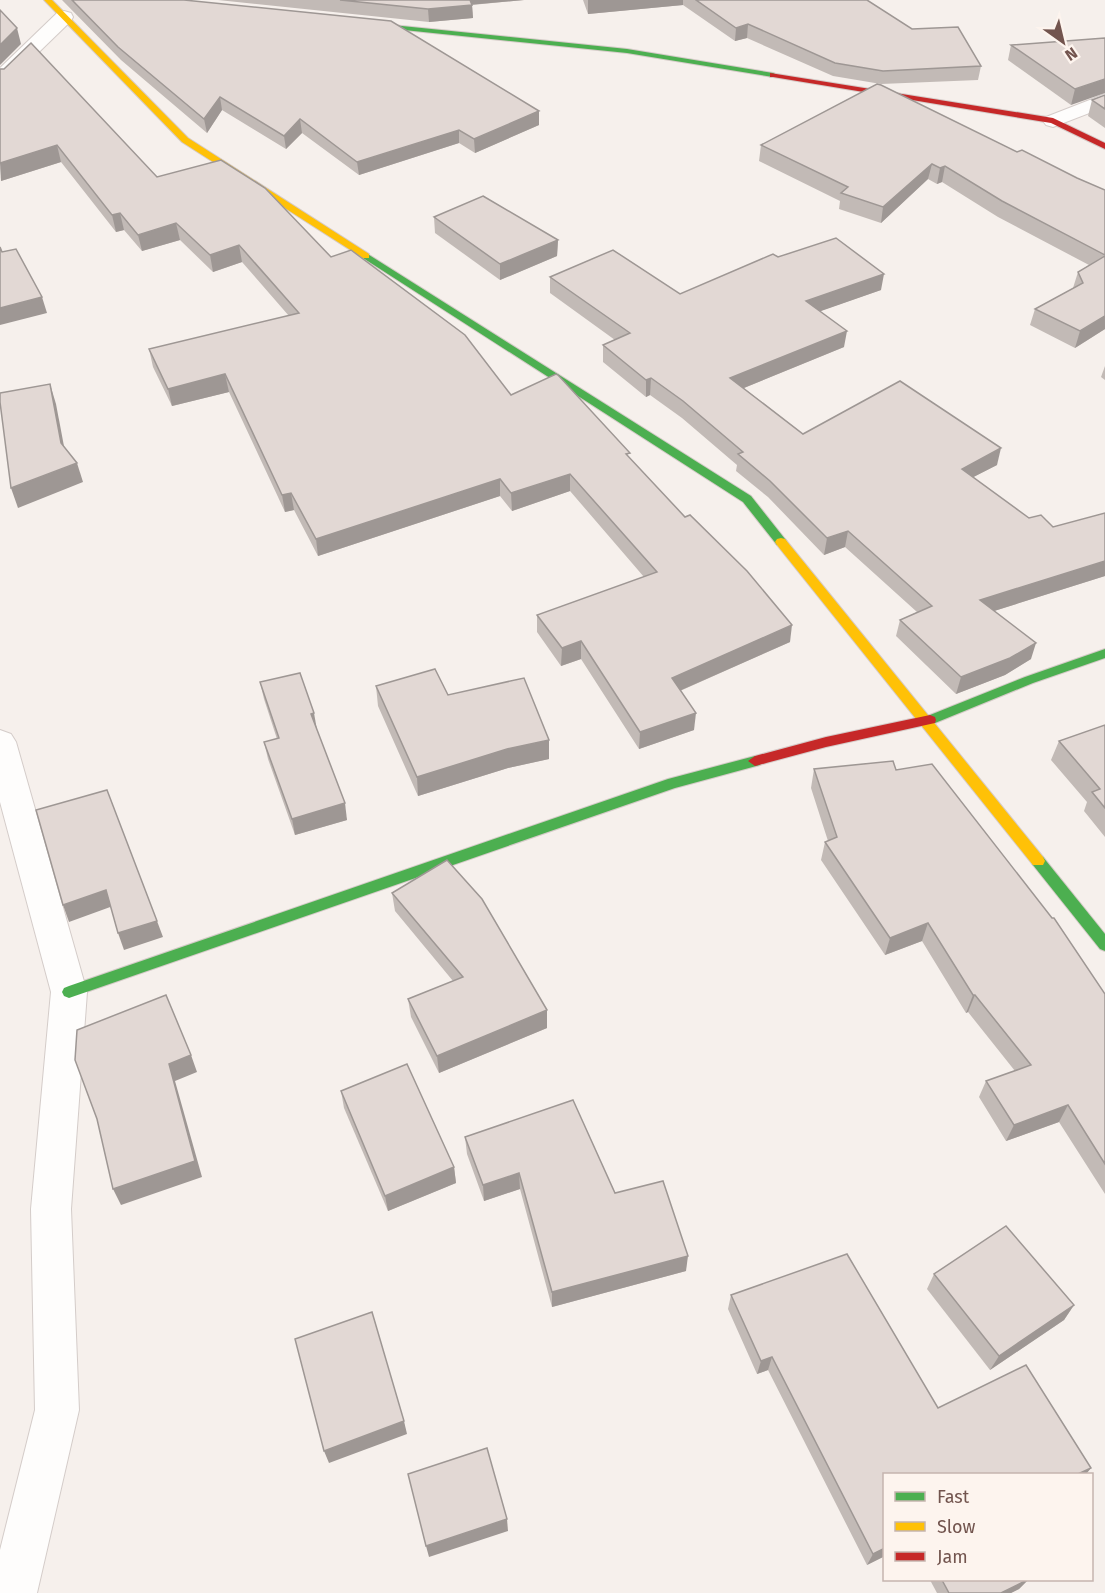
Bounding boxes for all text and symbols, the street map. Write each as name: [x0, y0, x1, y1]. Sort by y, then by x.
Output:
north arrow: [1033, 12, 1093, 72]
text: N: [1061, 43, 1081, 65]
legend: [883, 1473, 1093, 1581]
text: Fast: [937, 1486, 970, 1508]
text: Slow: [937, 1516, 976, 1538]
text: Jam: [937, 1546, 968, 1568]

